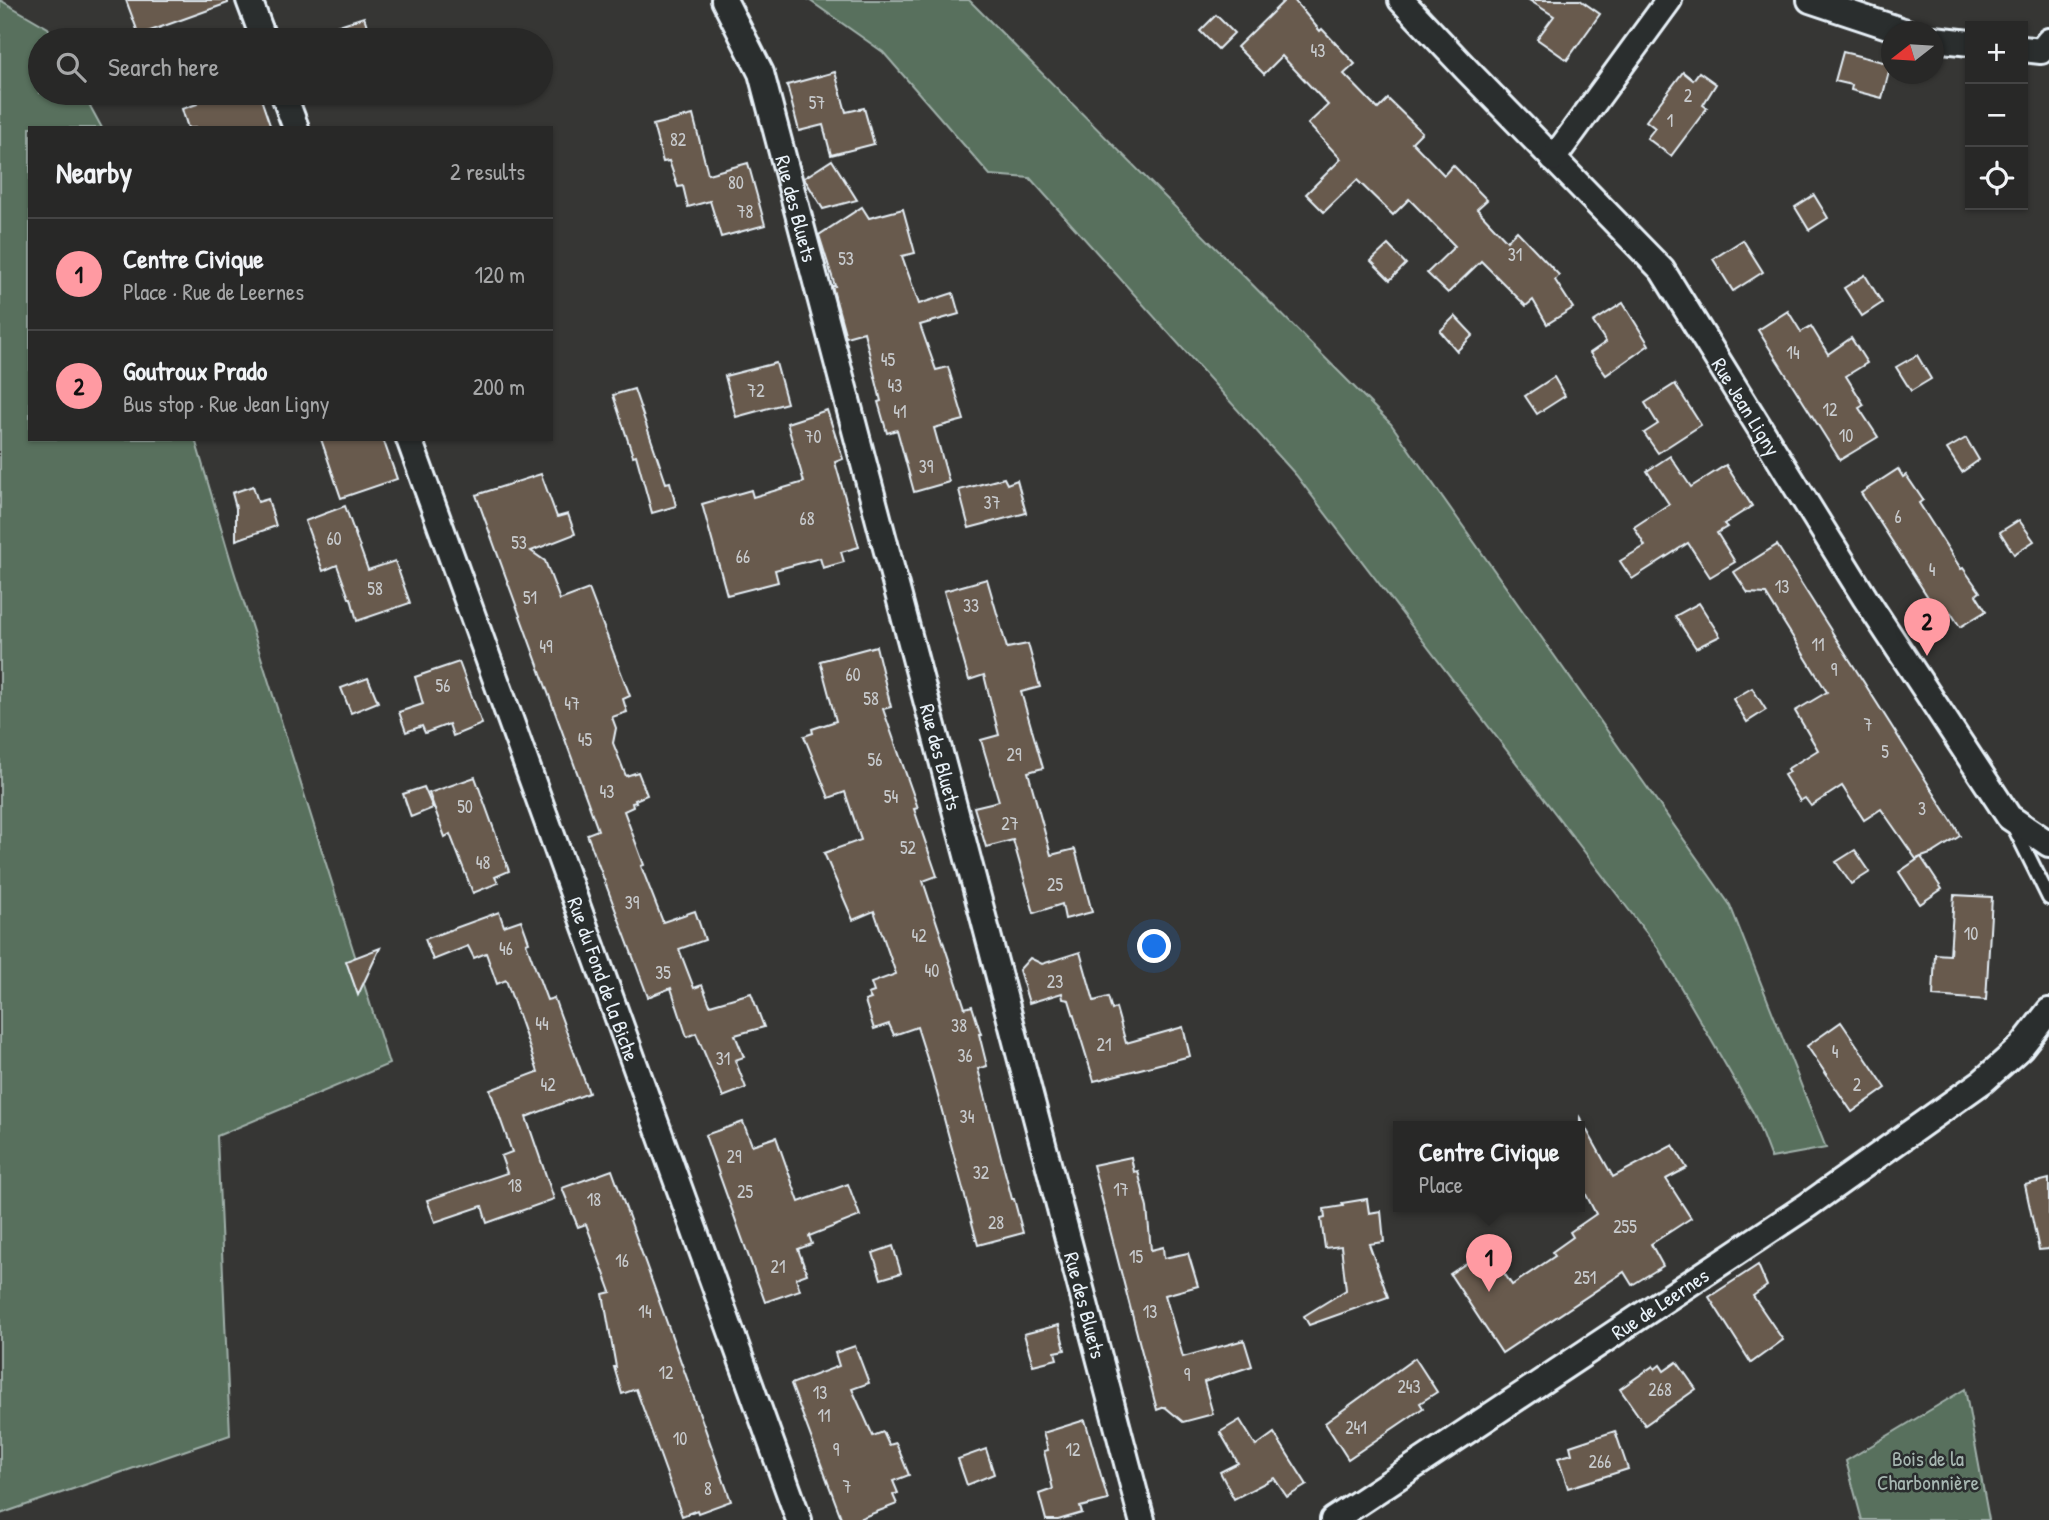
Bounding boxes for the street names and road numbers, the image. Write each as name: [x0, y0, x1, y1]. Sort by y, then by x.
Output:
street label: Rue des Bluets: [769, 152, 825, 265]
street label: Rue Jean Ligny: [1705, 352, 1788, 461]
street label: Rue des Bluets: [913, 700, 969, 813]
street label: Rue du Fond de la Biche: [561, 893, 647, 1065]
street label: Rue des Bluets: [1058, 1249, 1113, 1362]
street label: Rue de Leernes: [1605, 1261, 1714, 1346]

